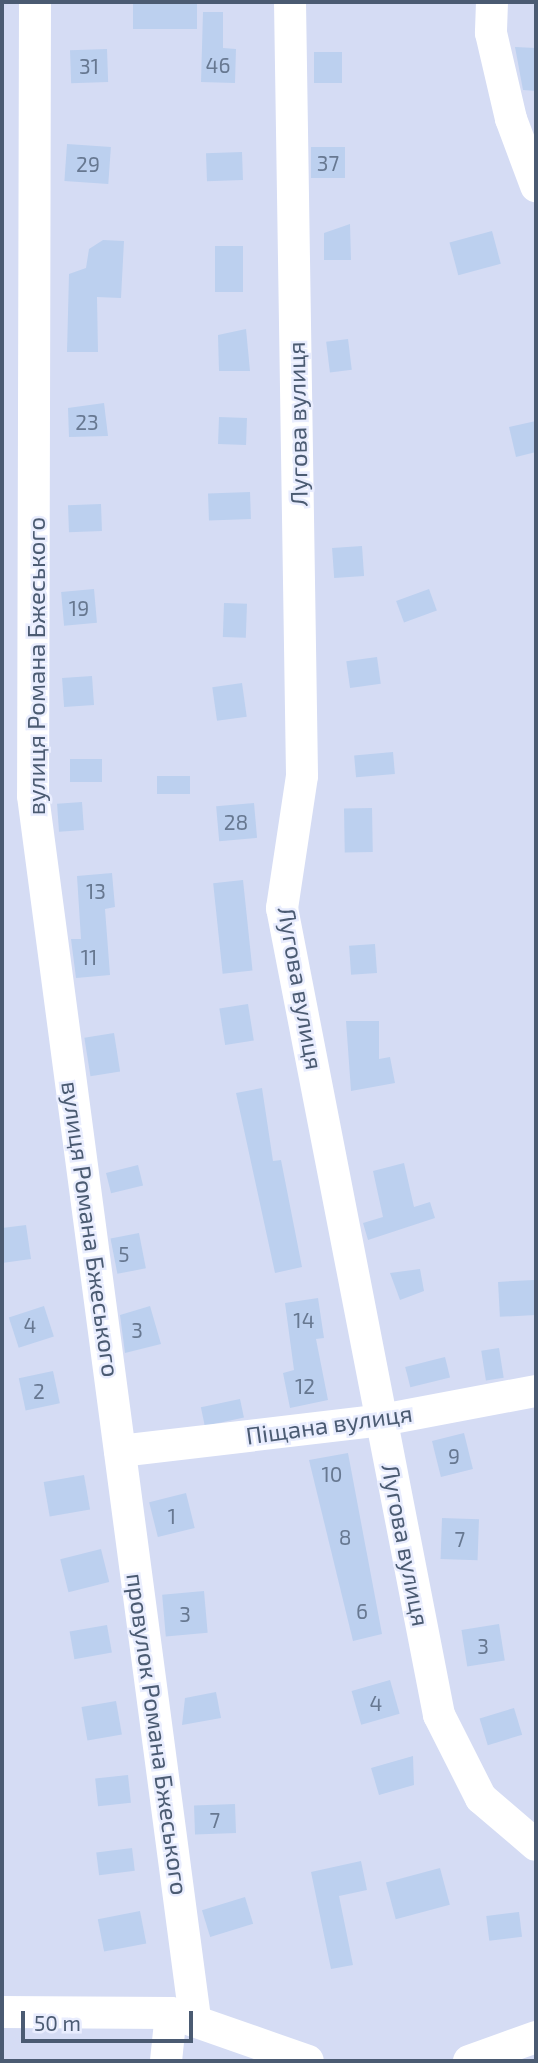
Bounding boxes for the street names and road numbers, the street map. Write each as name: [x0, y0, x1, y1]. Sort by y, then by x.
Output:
street label: Лугова вулиця: [281, 341, 313, 507]
street label: вулиця Романа Бжеського: [22, 517, 50, 815]
street label: Лугова вулиця: [273, 904, 329, 1072]
street label: вулиця Романа Бжеського: [56, 1079, 126, 1379]
street label: Піщана вулиця: [244, 1398, 414, 1450]
street label: Лугова вулиця: [376, 1461, 436, 1629]
street label: провулок Романа Бжеського: [121, 1571, 195, 1897]

